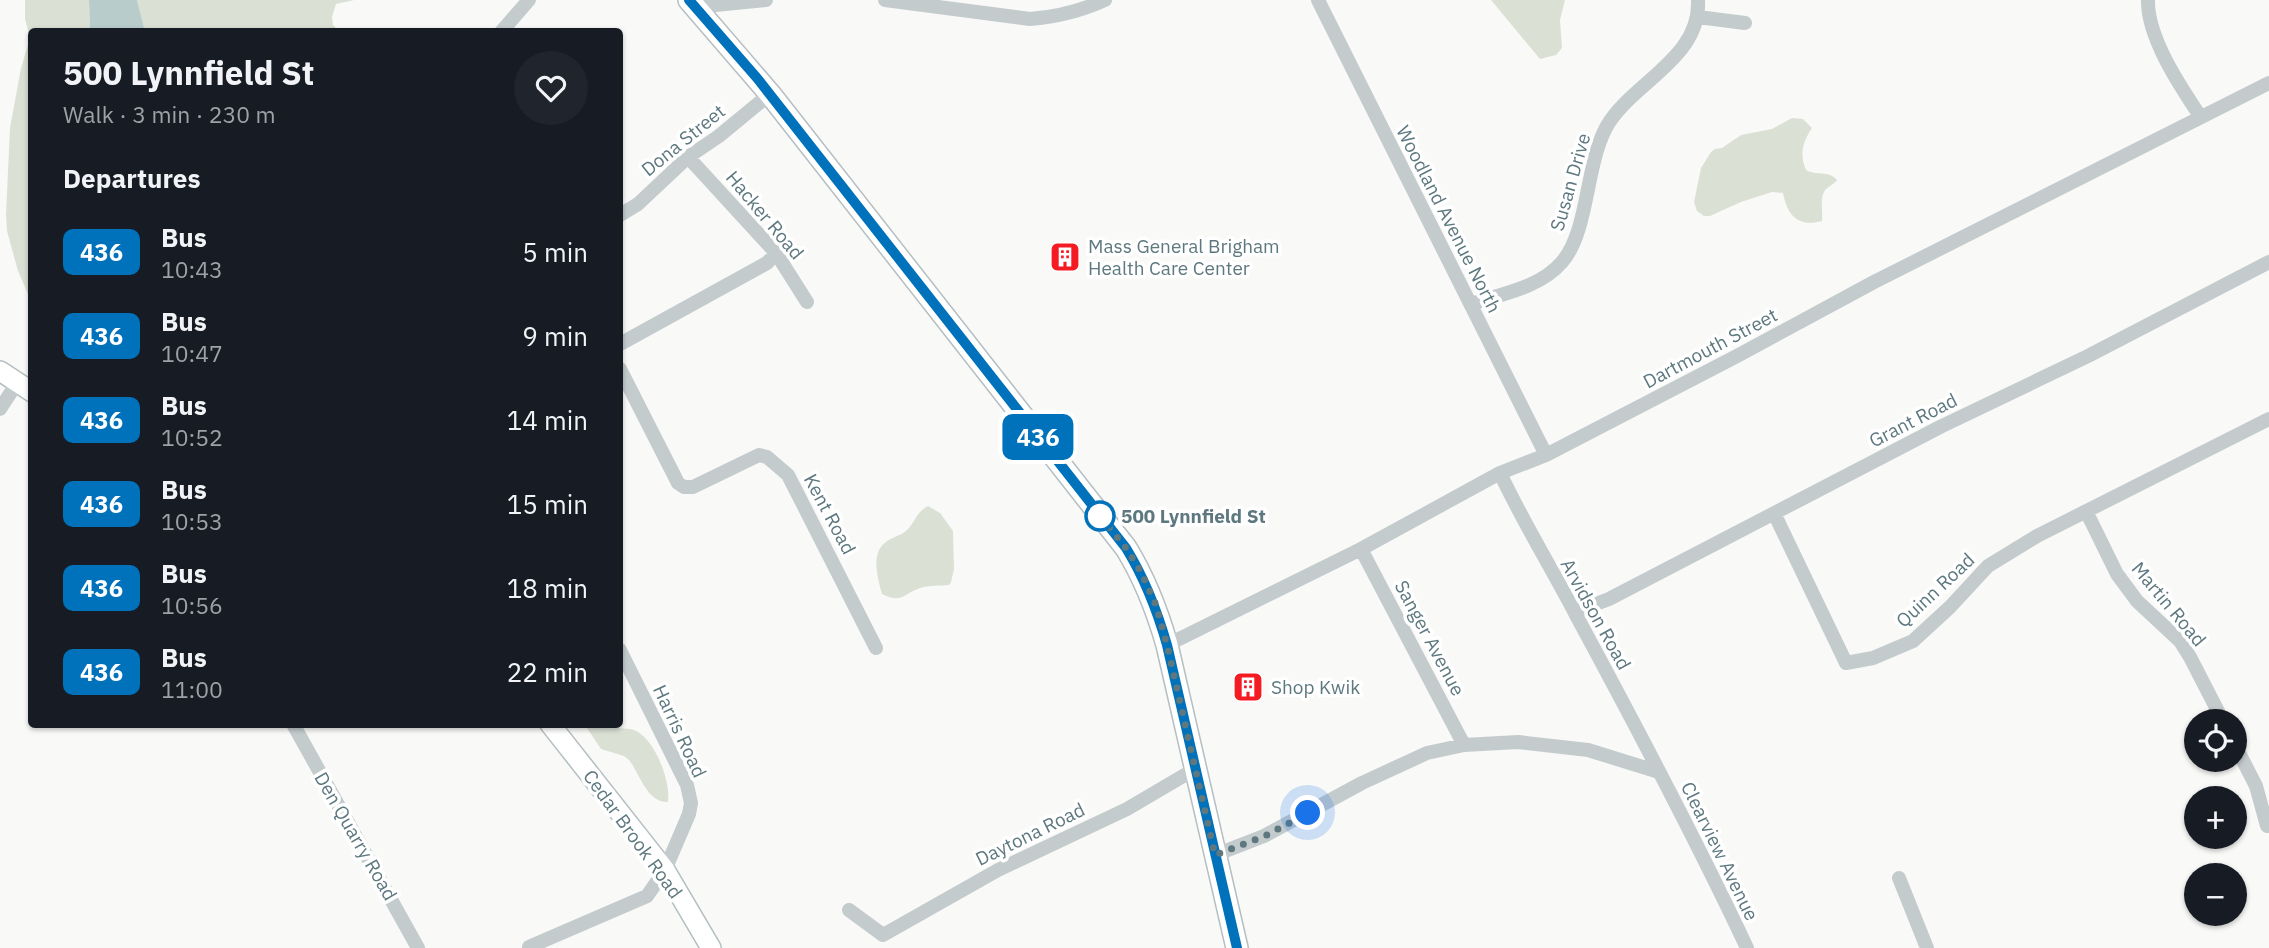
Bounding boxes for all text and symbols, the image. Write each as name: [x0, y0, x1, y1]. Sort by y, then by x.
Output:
text: 500 Lynnfield St: [63, 51, 314, 94]
button: heart: [514, 51, 588, 125]
text: Walk · 3 min · 230 m: [63, 99, 276, 129]
street label: Dona Street: [636, 99, 730, 181]
street label: Woodland Avenue North: [1391, 121, 1507, 317]
street label: Susan Drive: [1545, 130, 1595, 234]
text: Departures: [63, 161, 201, 195]
street label: Hacker Road: [721, 166, 809, 264]
text: Bus: [161, 220, 207, 254]
place label: Mass General Brigham Health Care Center: [1088, 234, 1280, 280]
text: 5 min: [522, 235, 588, 269]
text: 436: [80, 236, 123, 268]
building icon: Mass General Brigham Health Care Center: [1048, 240, 1082, 274]
text: 10:43: [161, 254, 223, 284]
street label: Dartmouth Street: [1639, 302, 1781, 394]
text: Bus: [161, 304, 207, 338]
text: 9 min: [522, 319, 588, 353]
text: 436: [80, 320, 123, 352]
text: 10:47: [161, 338, 223, 368]
text: Bus: [161, 388, 207, 422]
street label: Grant Road: [1865, 388, 1961, 452]
text: 14 min: [507, 403, 588, 437]
text: 436: [80, 404, 123, 436]
line badge: 436: [998, 414, 1078, 460]
text: 436: [1016, 421, 1060, 453]
text: 10:52: [161, 422, 223, 452]
street label: Kent Road: [799, 470, 861, 558]
text: Bus: [161, 472, 207, 506]
text: 15 min: [507, 487, 588, 521]
text: 436: [80, 488, 123, 520]
marker: 500 Lynnfield St: [1085, 501, 1115, 531]
place label: 500 Lynnfield St: [1121, 504, 1266, 528]
text: 10:53: [161, 506, 223, 536]
street label: Quinn Road: [1891, 548, 1979, 632]
street label: Arvidson Road: [1556, 554, 1636, 674]
text: Bus: [161, 556, 207, 590]
street label: Martin Road: [2127, 557, 2211, 651]
text: 18 min: [507, 571, 588, 605]
text: 436: [80, 572, 123, 604]
street label: Sanger Avenue: [1390, 576, 1470, 700]
text: 10:56: [161, 590, 223, 620]
text: Bus: [161, 640, 207, 674]
text: 22 min: [507, 655, 588, 689]
text: 436: [80, 656, 123, 688]
building icon: Shop Kwik: [1231, 670, 1265, 704]
text: 11:00: [161, 674, 223, 704]
place label: Shop Kwik: [1271, 675, 1360, 699]
street label: Harris Road: [648, 681, 712, 781]
map controls: [2184, 709, 2247, 926]
button: locate: [2184, 709, 2247, 772]
street label: Cedar Brook Road: [578, 765, 688, 903]
street label: Den Quarry Road: [309, 767, 403, 905]
street label: Clearview Avenue: [1676, 778, 1764, 924]
button: +: [2184, 786, 2247, 849]
your location: [1290, 795, 1325, 830]
street label: Daytona Road: [971, 797, 1089, 871]
button: −: [2184, 863, 2247, 926]

